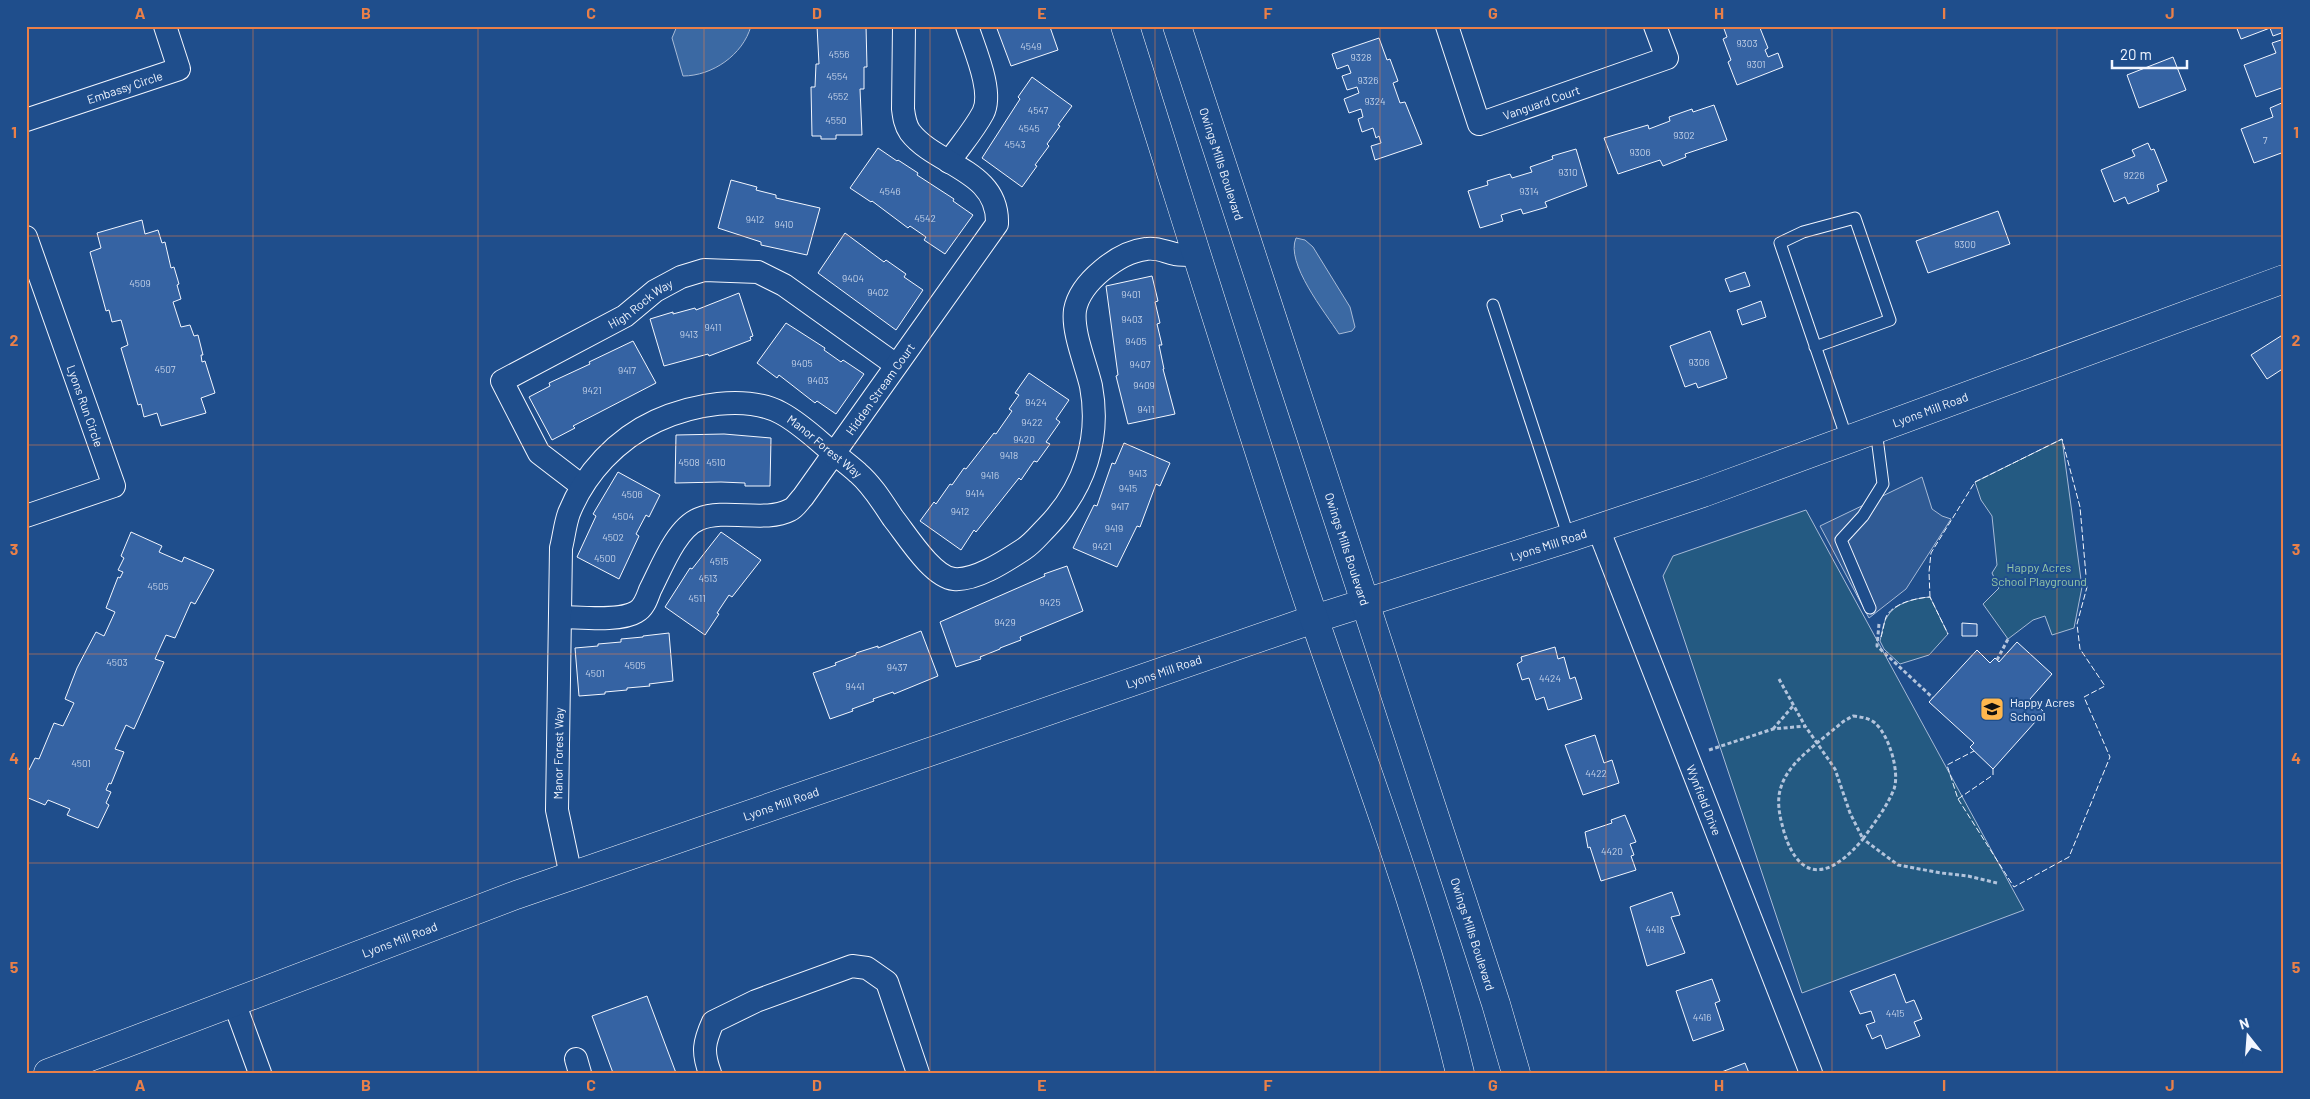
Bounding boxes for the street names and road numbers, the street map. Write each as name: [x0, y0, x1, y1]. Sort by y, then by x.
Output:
street label: Embassy Circle: [85, 68, 164, 106]
street label: Vanguard Court: [1501, 82, 1582, 122]
street label: Owings Mills Boulevard: [1197, 106, 1247, 222]
street label: High Rock Way: [605, 276, 675, 331]
street label: Hidden Stream Court: [843, 340, 917, 437]
street label: Lyons Run Circle: [65, 363, 107, 449]
street label: Lyons Mill Road: [1890, 389, 1970, 430]
street label: Manor Forest Way: [785, 412, 865, 481]
street label: Owings Mills Boulevard: [1323, 491, 1372, 607]
street label: Lyons Mill Road: [1508, 526, 1588, 563]
street label: Lyons Mill Road: [1124, 651, 1203, 691]
street label: Manor Forest Way: [550, 707, 566, 800]
street label: Wynfield Drive: [1684, 763, 1724, 837]
street label: Lyons Mill Road: [741, 784, 821, 823]
street label: Owings Mills Boulevard: [1448, 876, 1498, 992]
street label: Lyons Mill Road: [360, 919, 439, 960]

